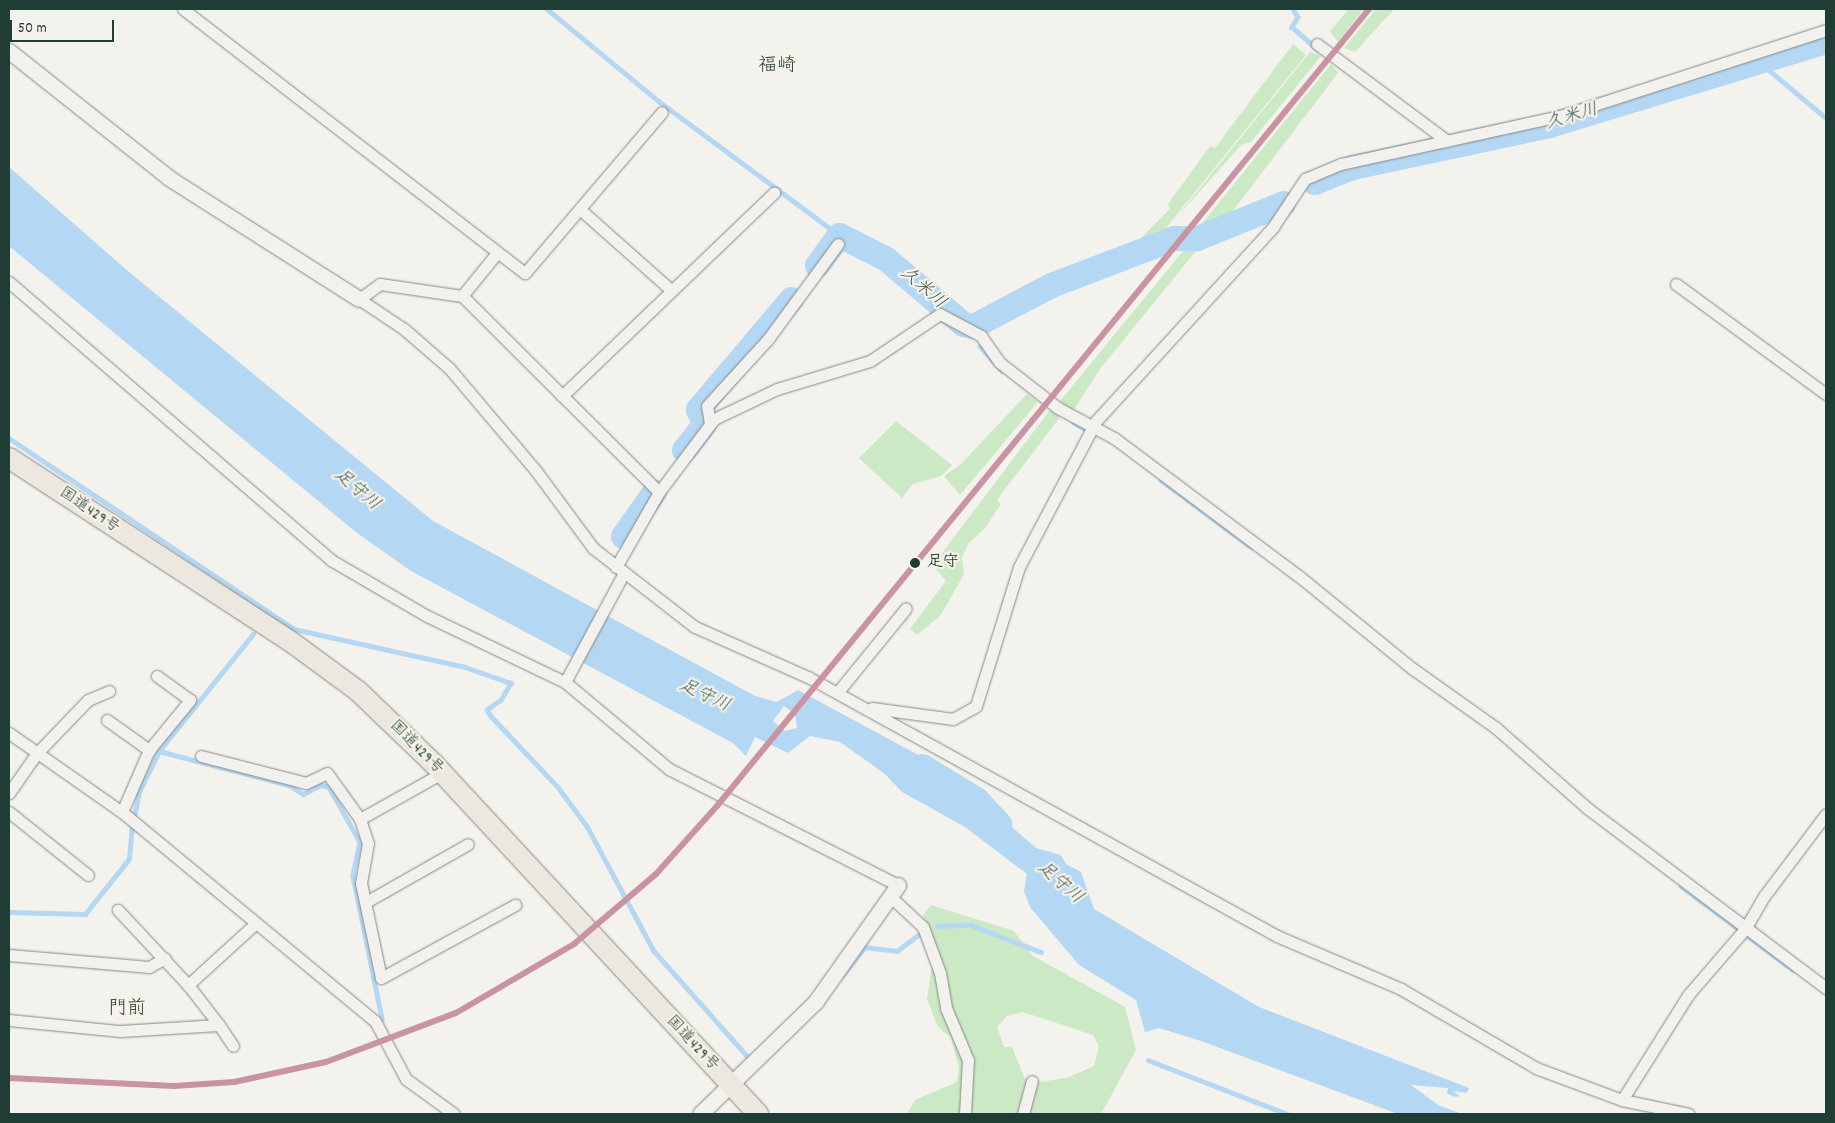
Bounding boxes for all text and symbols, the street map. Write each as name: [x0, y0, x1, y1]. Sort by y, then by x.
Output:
scale bar: [12, 10, 116, 42]
text: 50 m: [18, 18, 47, 40]
district label: 福崎: [758, 56, 796, 78]
water label: 久米川: [1543, 100, 1601, 136]
water label: 久米川: [895, 263, 949, 315]
water label: 足守川: [328, 465, 384, 517]
street label: 国道429号: [55, 484, 123, 538]
place label: 足守: [927, 553, 959, 573]
marker: 足守: [907, 555, 923, 571]
water label: 足守川: [675, 676, 733, 718]
street label: 国道429号: [385, 717, 447, 779]
water label: 足守川: [1032, 858, 1086, 910]
district label: 門前: [108, 999, 146, 1021]
street label: 国道429号: [661, 1012, 723, 1076]

